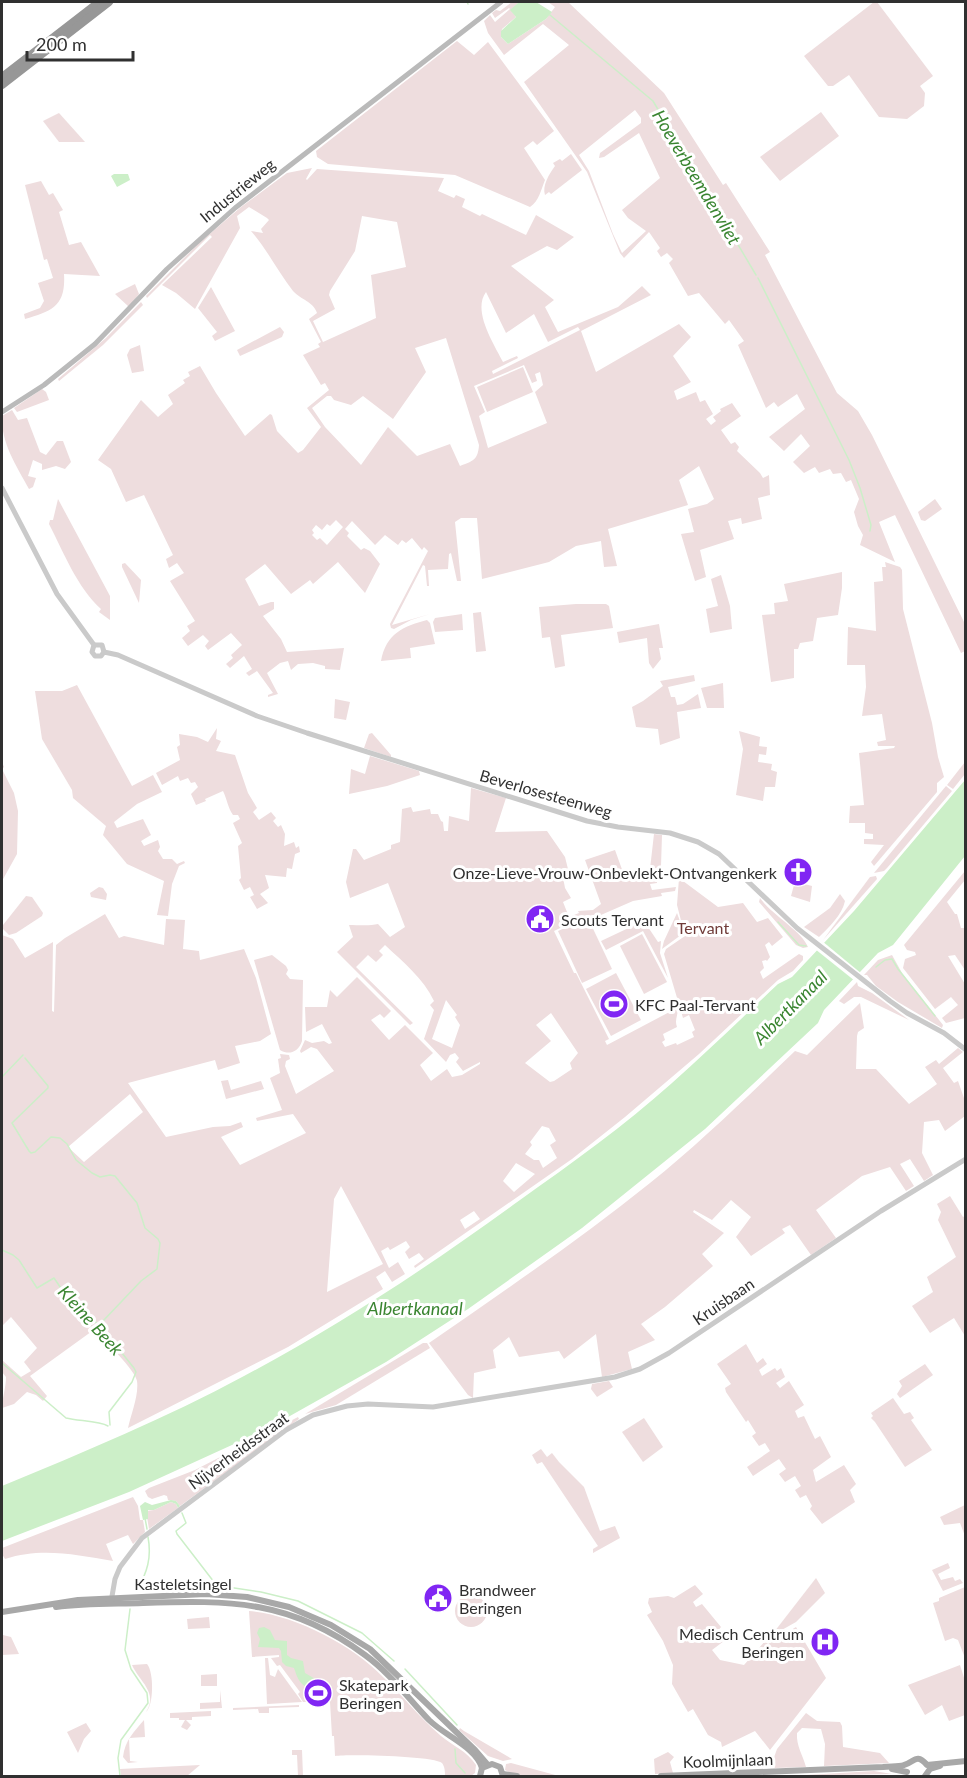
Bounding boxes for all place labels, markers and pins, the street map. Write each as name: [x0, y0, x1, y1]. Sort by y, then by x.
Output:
church icon: Onze-Lieve-Vrouw-Onbevlekt-Ontvangenkerk: [782, 856, 814, 888]
place label: Onze-Lieve-Vrouw-Onbevlekt-Ontvangenkerk: [453, 863, 778, 882]
public building icon: Scouts Tervant: [524, 903, 556, 935]
place label: Scouts Tervant: [561, 910, 664, 929]
sports icon: KFC Paal-Tervant: [598, 988, 630, 1020]
place label: KFC Paal-Tervant: [635, 995, 756, 1014]
place label: Brandweer Beringen: [459, 1580, 536, 1617]
public building icon: Brandweer Beringen: [422, 1582, 454, 1614]
place label: Medisch Centrum Beringen: [679, 1624, 804, 1661]
hospital icon: Medisch Centrum Beringen: [809, 1626, 841, 1658]
place label: Skatepark Beringen: [339, 1675, 409, 1712]
sports icon: Skatepark Beringen: [302, 1677, 334, 1709]

